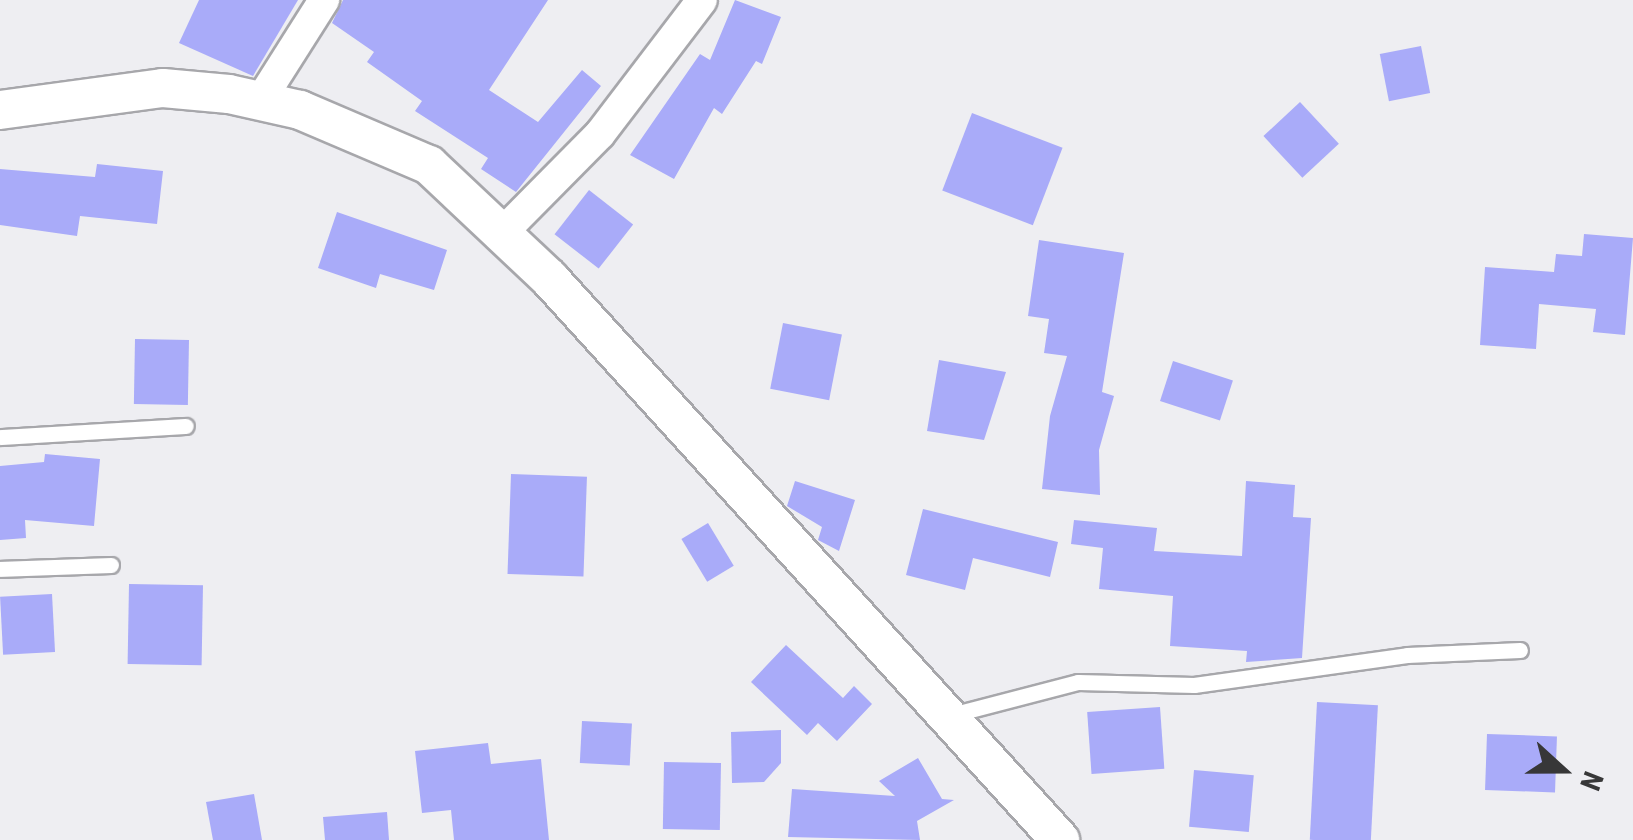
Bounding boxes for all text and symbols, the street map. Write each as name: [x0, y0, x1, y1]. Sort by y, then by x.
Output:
north arrow: [1513, 720, 1613, 820]
text: N: [1573, 767, 1610, 795]

